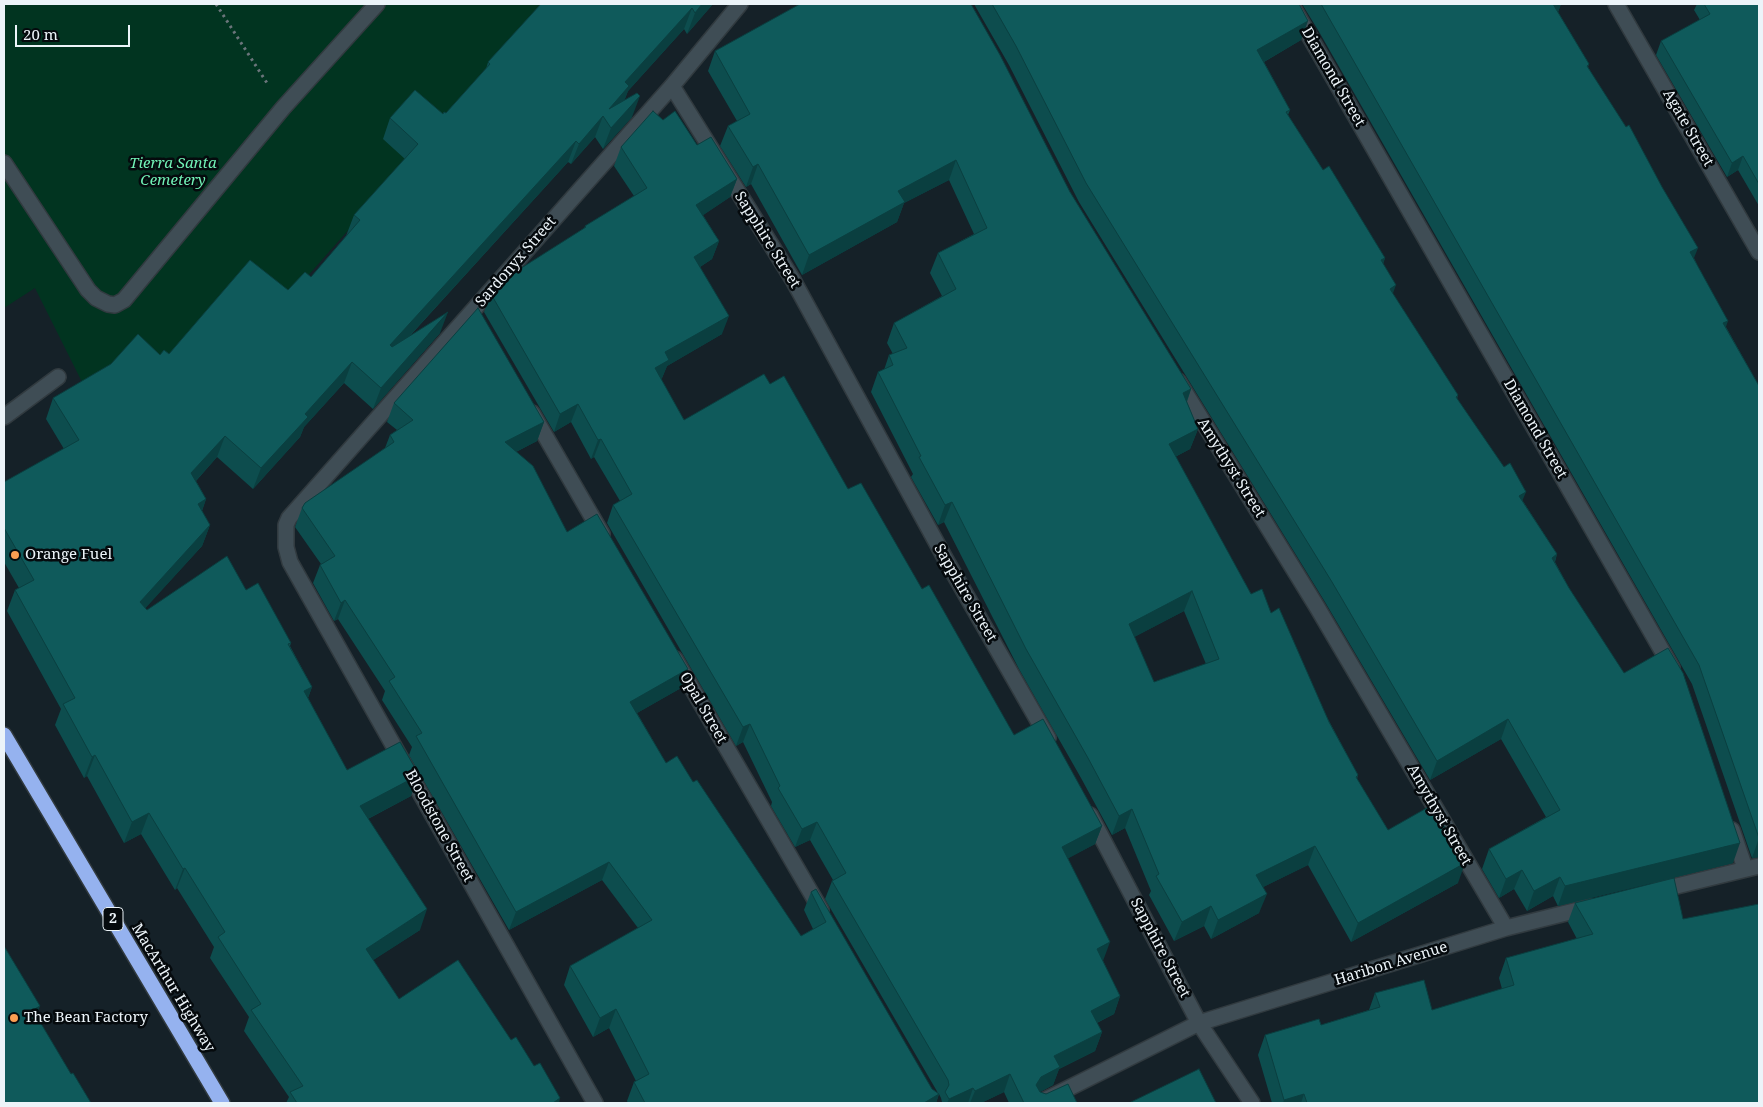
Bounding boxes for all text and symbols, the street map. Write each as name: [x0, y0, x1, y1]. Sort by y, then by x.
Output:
scale bar: [18, 15, 132, 47]
text: 20 m: [23, 24, 58, 44]
street label: Diamond Street: [1297, 24, 1369, 130]
street label: Agate Street: [1659, 86, 1717, 170]
park label: Tierra Santa Cemetery: [129, 155, 217, 190]
street label: Sapphire Street: [730, 189, 804, 291]
street label: Sardonyx Street: [472, 213, 560, 311]
street label: Diamond Street: [1499, 376, 1571, 482]
street label: Amythyst Street: [1193, 415, 1269, 521]
street label: Sapphire Street: [930, 541, 1000, 645]
place label: Orange Fuel: [25, 546, 112, 564]
marker: Orange Fuel: [9, 549, 21, 561]
street label: Opal Street: [675, 669, 731, 747]
street label: Amythyst Street: [1403, 761, 1475, 869]
street label: Bloodstone Street: [401, 767, 477, 885]
street label: Sapphire Street: [1126, 895, 1194, 1001]
road number: 2: [103, 908, 123, 931]
street label: MacArthur Highway: [128, 921, 218, 1055]
street label: Haribon Avenue: [1332, 938, 1450, 990]
place label: The Bean Factory: [24, 1009, 148, 1027]
marker: The Bean Factory: [8, 1012, 20, 1024]

